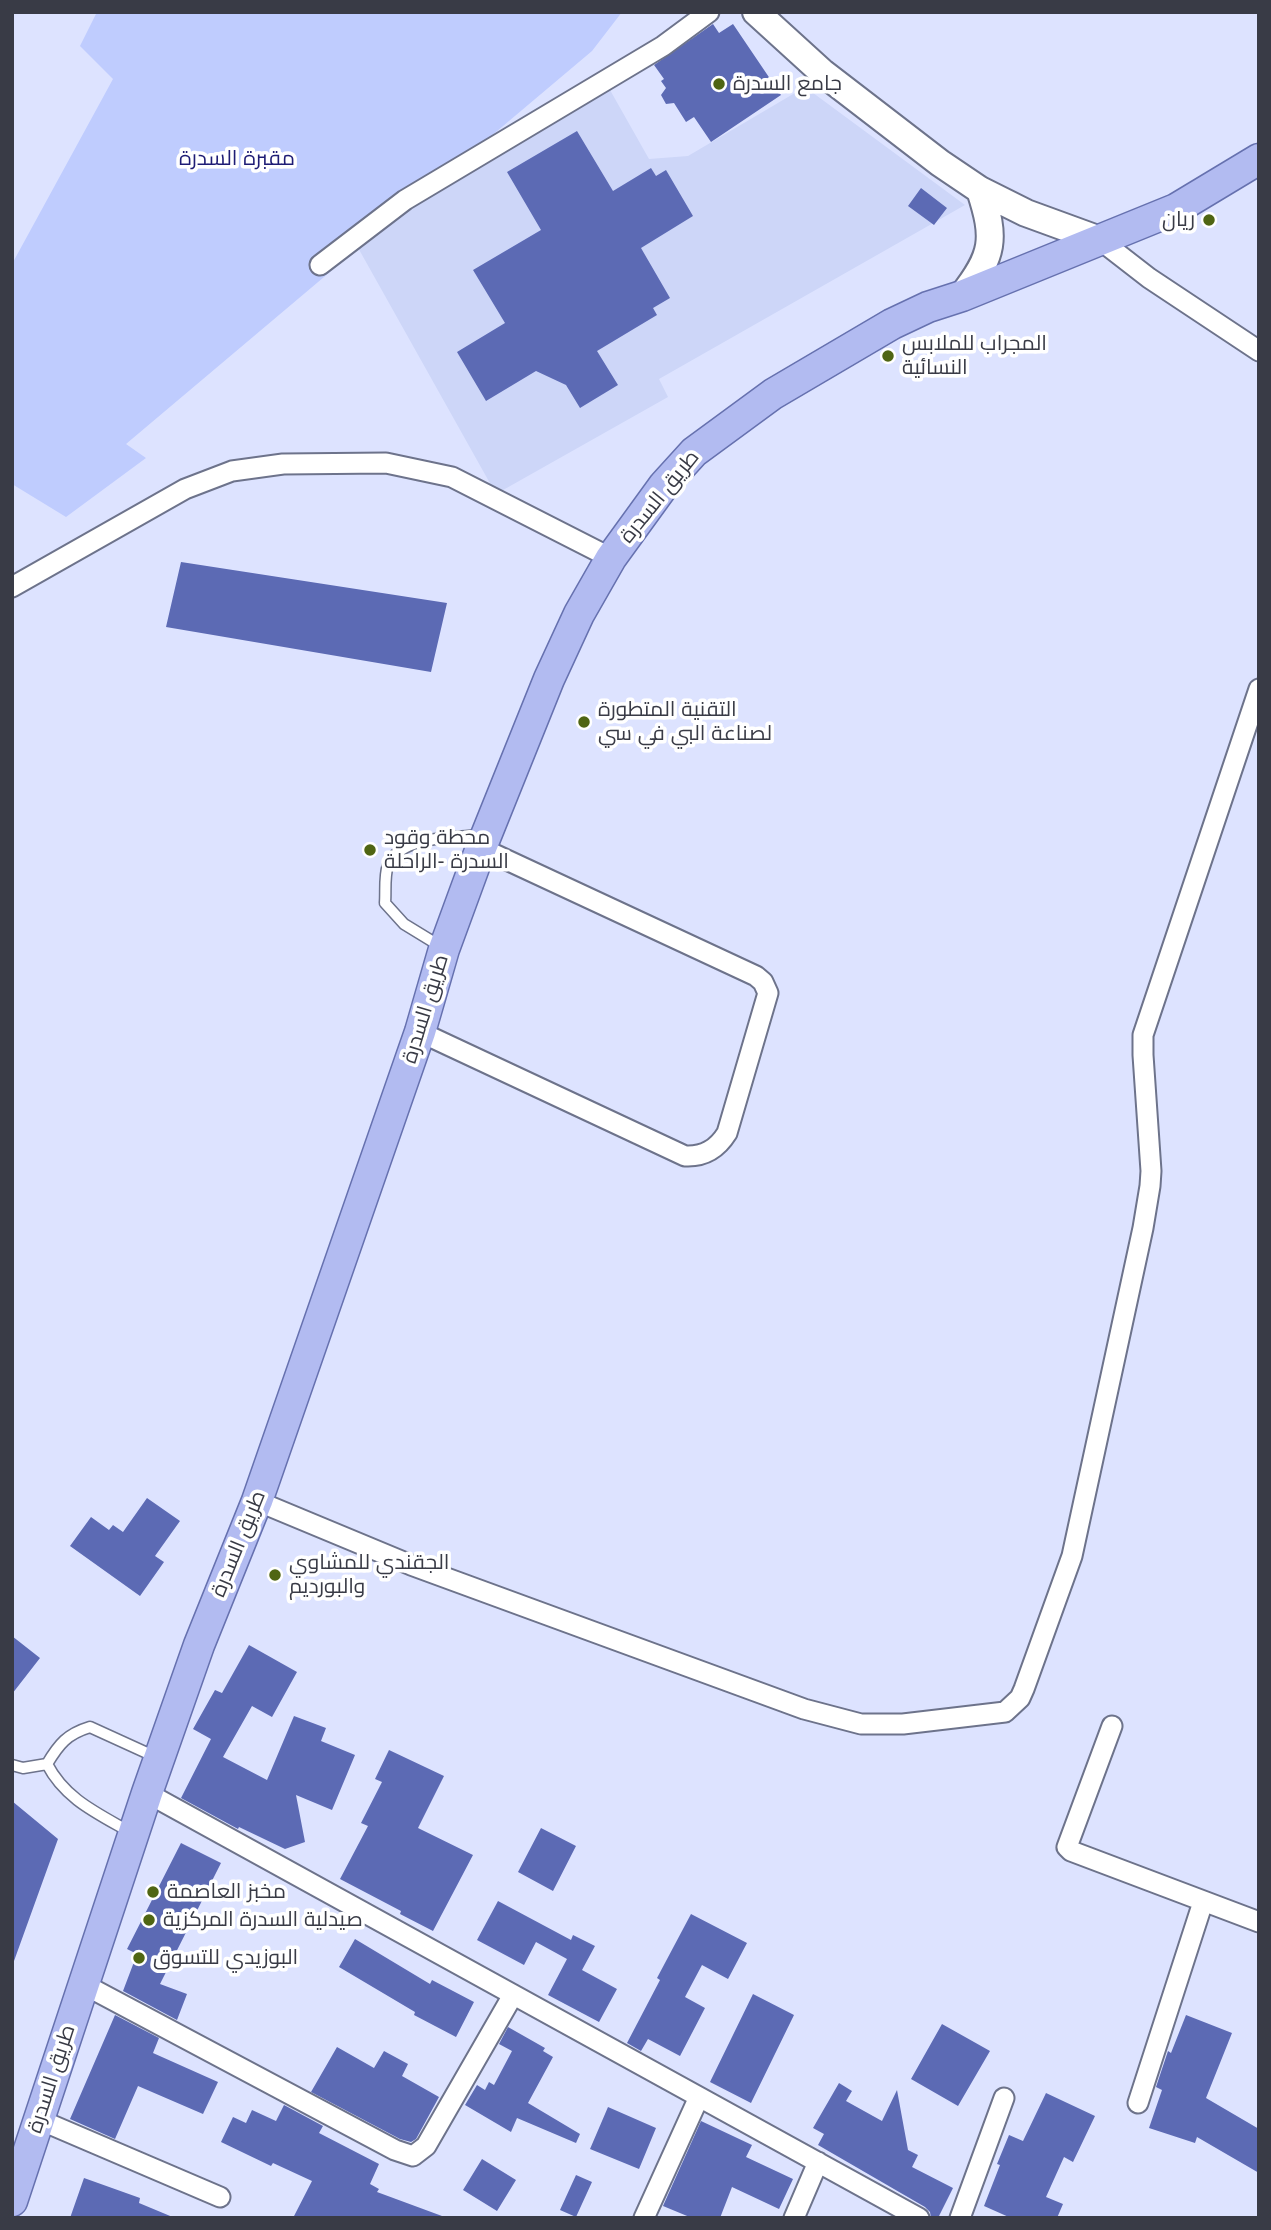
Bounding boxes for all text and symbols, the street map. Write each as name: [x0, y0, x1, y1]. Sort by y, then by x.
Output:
place label: جامع السدرة: [733, 71, 842, 97]
marker: جامع السدرة: [711, 76, 727, 92]
park label: مقبرة السدرة: [179, 146, 295, 172]
place label: ريان: [1162, 207, 1195, 233]
marker: ريان: [1201, 212, 1217, 228]
place label: المجراب للملابس النسائية: [902, 331, 1047, 381]
marker: المجراب للملابس النسائية: [880, 348, 896, 364]
street label: طريق السدرة: [615, 445, 705, 549]
place label: التقنية المتطورة لصناعة البي في سي: [598, 697, 772, 747]
marker: التقنية المتطورة لصناعة البي في سي: [576, 714, 592, 730]
place label: محطة وقود السدرة -الراحلة: [384, 825, 509, 875]
marker: محطة وقود السدرة -الراحلة: [362, 842, 378, 858]
street label: طريق السدرة: [398, 952, 454, 1066]
street label: طريق السدرة: [206, 1487, 272, 1601]
place label: الجقندي للمشاوي والبورديم: [289, 1550, 449, 1600]
marker: الجقندي للمشاوي والبورديم: [267, 1567, 283, 1583]
place label: مخبز العاصمة: [167, 1879, 286, 1905]
marker: مخبز العاصمة: [145, 1884, 161, 1900]
place label: صيدلية السدرة المركزية: [163, 1907, 363, 1933]
marker: صيدلية السدرة المركزية: [141, 1912, 157, 1928]
place label: البوزيدي للتسوق: [153, 1945, 298, 1971]
marker: البوزيدي للتسوق: [131, 1950, 147, 1966]
street label: طريق السدرة: [23, 2022, 81, 2136]

